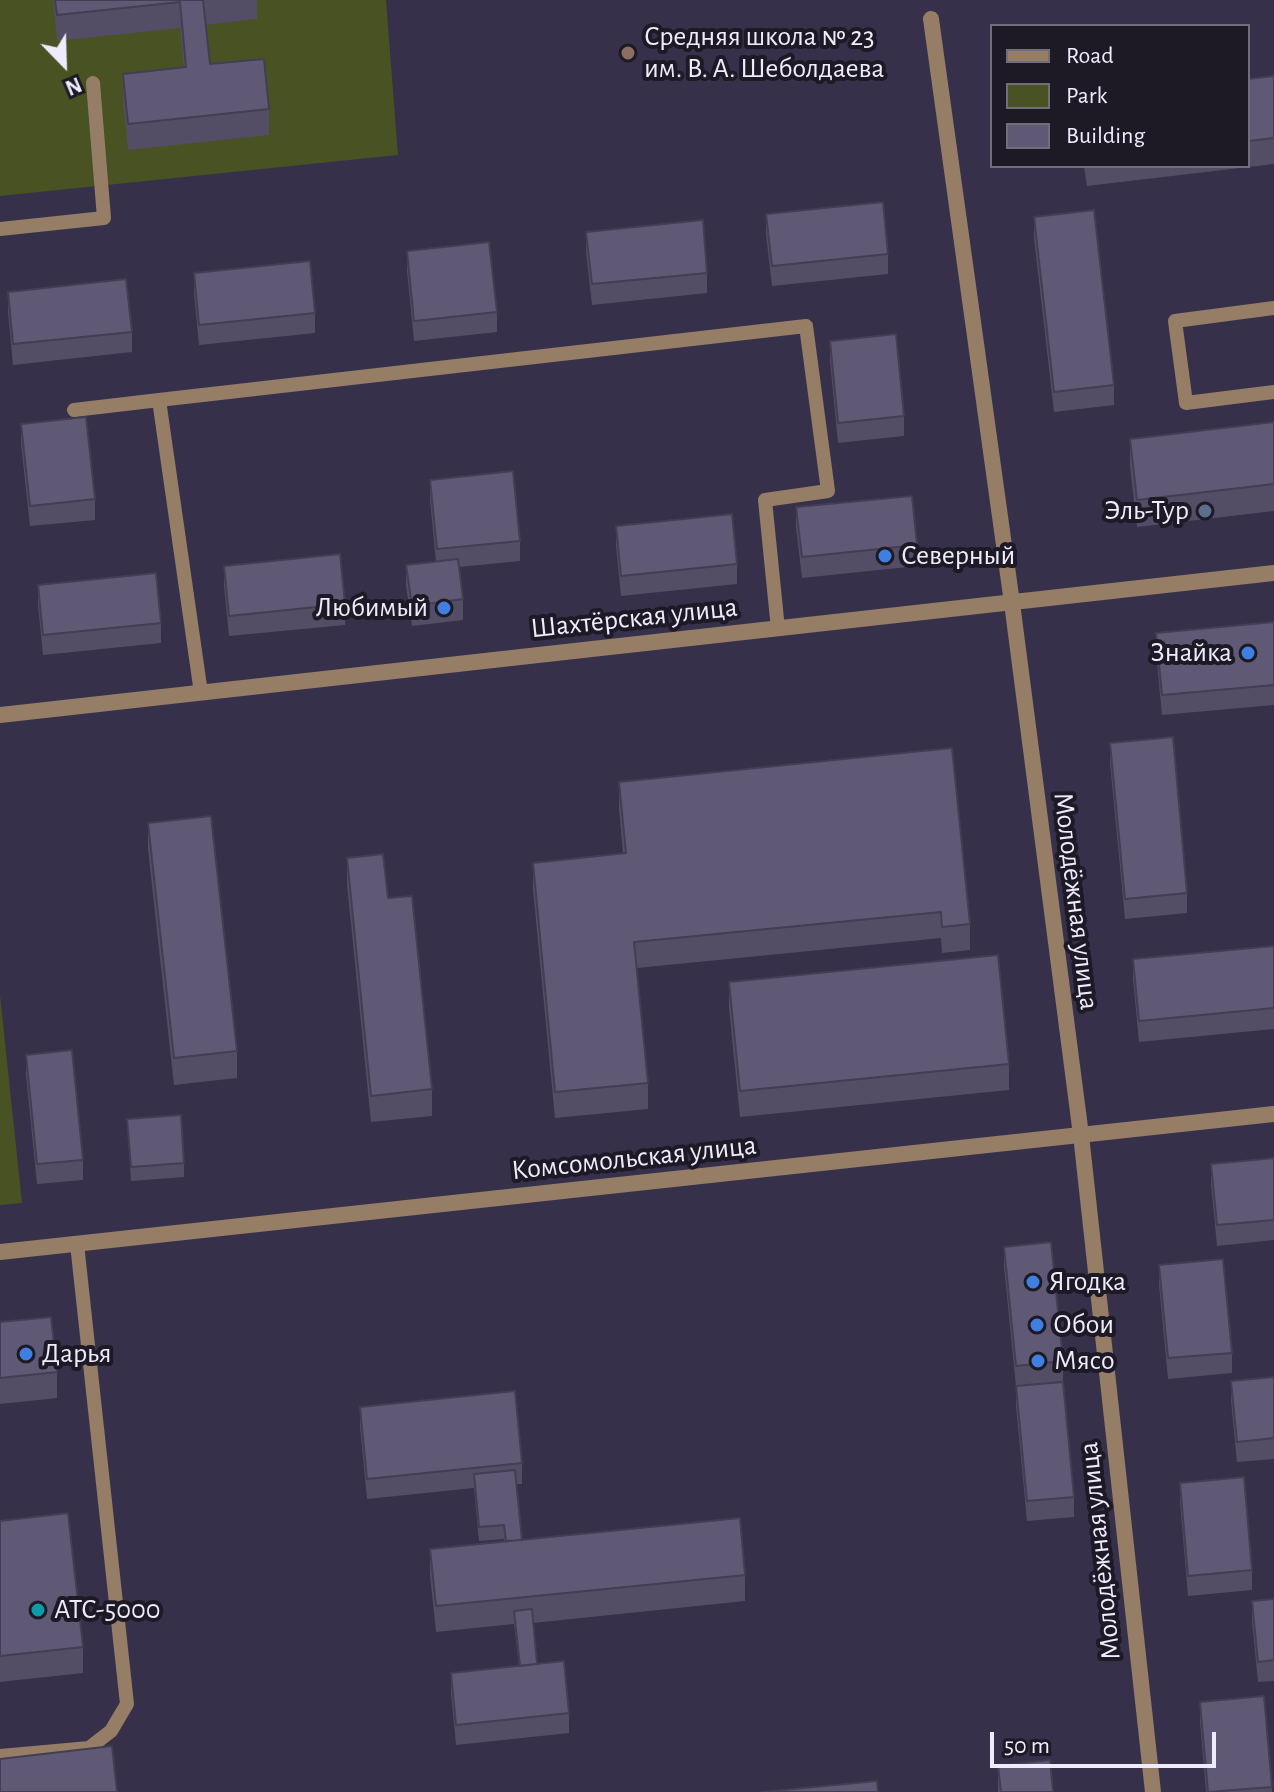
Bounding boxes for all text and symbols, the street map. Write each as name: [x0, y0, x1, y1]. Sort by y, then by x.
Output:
place label: Средняя школа № 23 им. В. А. Шеболдаева: [644, 20, 884, 86]
north arrow: [24, 24, 104, 104]
legend: [990, 24, 1250, 168]
marker: Средняя школа № 23 им. В. А. Шеболдаева: [619, 44, 637, 62]
text: Road: [1066, 44, 1114, 68]
text: N: [62, 73, 85, 99]
text: Park: [1066, 84, 1107, 108]
text: Building: [1066, 124, 1145, 148]
place label: Эль-Тур: [1104, 494, 1189, 528]
marker: Эль-Тур: [1196, 502, 1214, 520]
place label: Северный: [901, 539, 1015, 573]
marker: Северный: [876, 547, 894, 565]
street label: Шахтёрская улица: [529, 590, 739, 646]
place label: Любимый: [316, 591, 428, 625]
marker: Любимый: [435, 599, 453, 617]
place label: Знайка: [1151, 636, 1232, 670]
marker: Знайка: [1239, 644, 1257, 662]
street label: Молодёжная улица: [1046, 790, 1106, 1012]
street label: Комсомольская улица: [510, 1128, 758, 1188]
place label: Ягодка: [1049, 1265, 1126, 1299]
marker: Ягодка: [1024, 1273, 1042, 1291]
place label: Обои: [1053, 1308, 1114, 1342]
marker: Обои: [1028, 1316, 1046, 1334]
place label: Дарья: [42, 1337, 112, 1371]
place label: Мясо: [1054, 1344, 1115, 1378]
marker: Дарья: [17, 1345, 35, 1363]
marker: Мясо: [1029, 1352, 1047, 1370]
street label: Молодёжная улица: [1072, 1440, 1128, 1662]
place label: АТС-5000: [54, 1593, 161, 1627]
marker: АТС-5000: [29, 1601, 47, 1619]
scale bar: [994, 1716, 1220, 1766]
text: 50 m: [1004, 1734, 1050, 1758]

